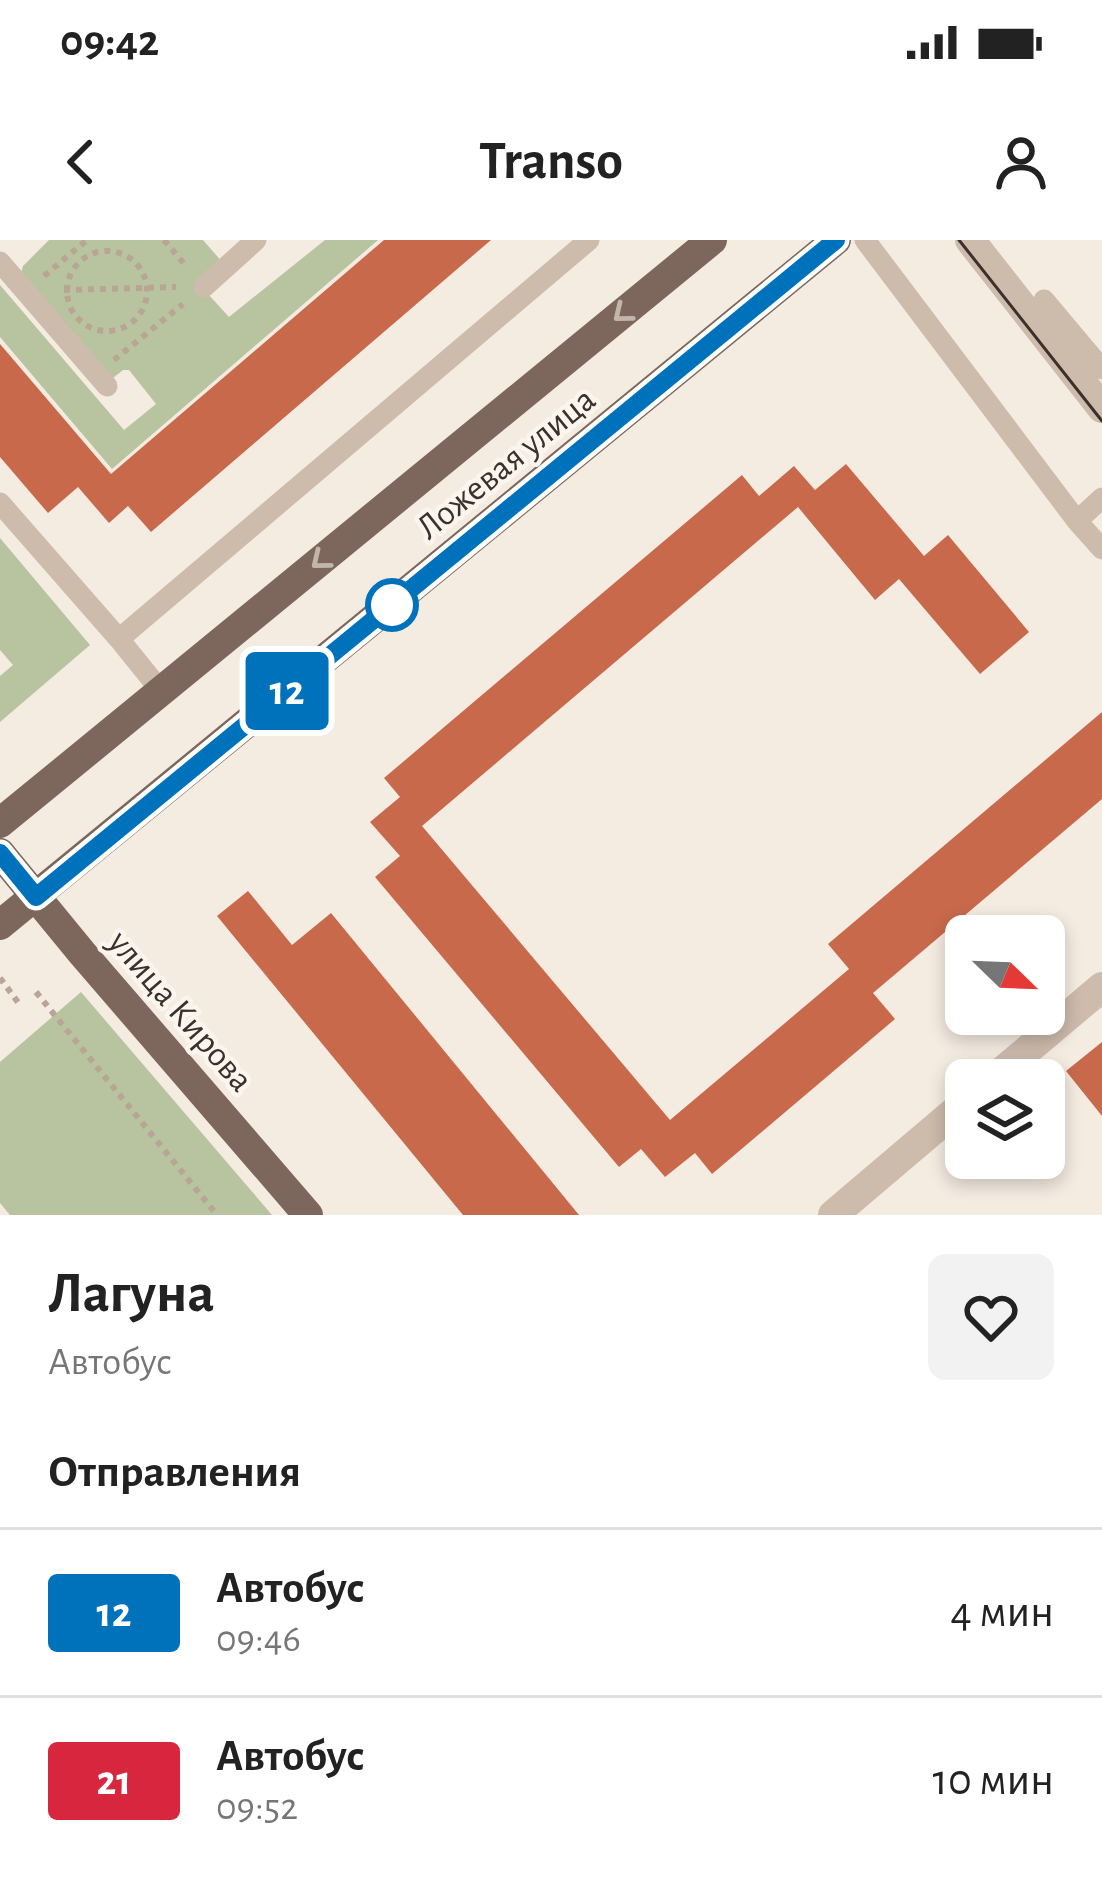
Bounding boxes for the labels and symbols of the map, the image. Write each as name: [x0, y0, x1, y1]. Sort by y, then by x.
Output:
one-way arrow: [614, 300, 636, 321]
street label: Ложевая улица: [410, 381, 602, 546]
one-way arrow: [312, 547, 334, 568]
unlabelled marker: [367, 580, 417, 630]
line badge: 12: [233, 652, 341, 730]
north arrow: [945, 915, 1065, 1035]
street label: улица Кирова: [101, 923, 260, 1099]

